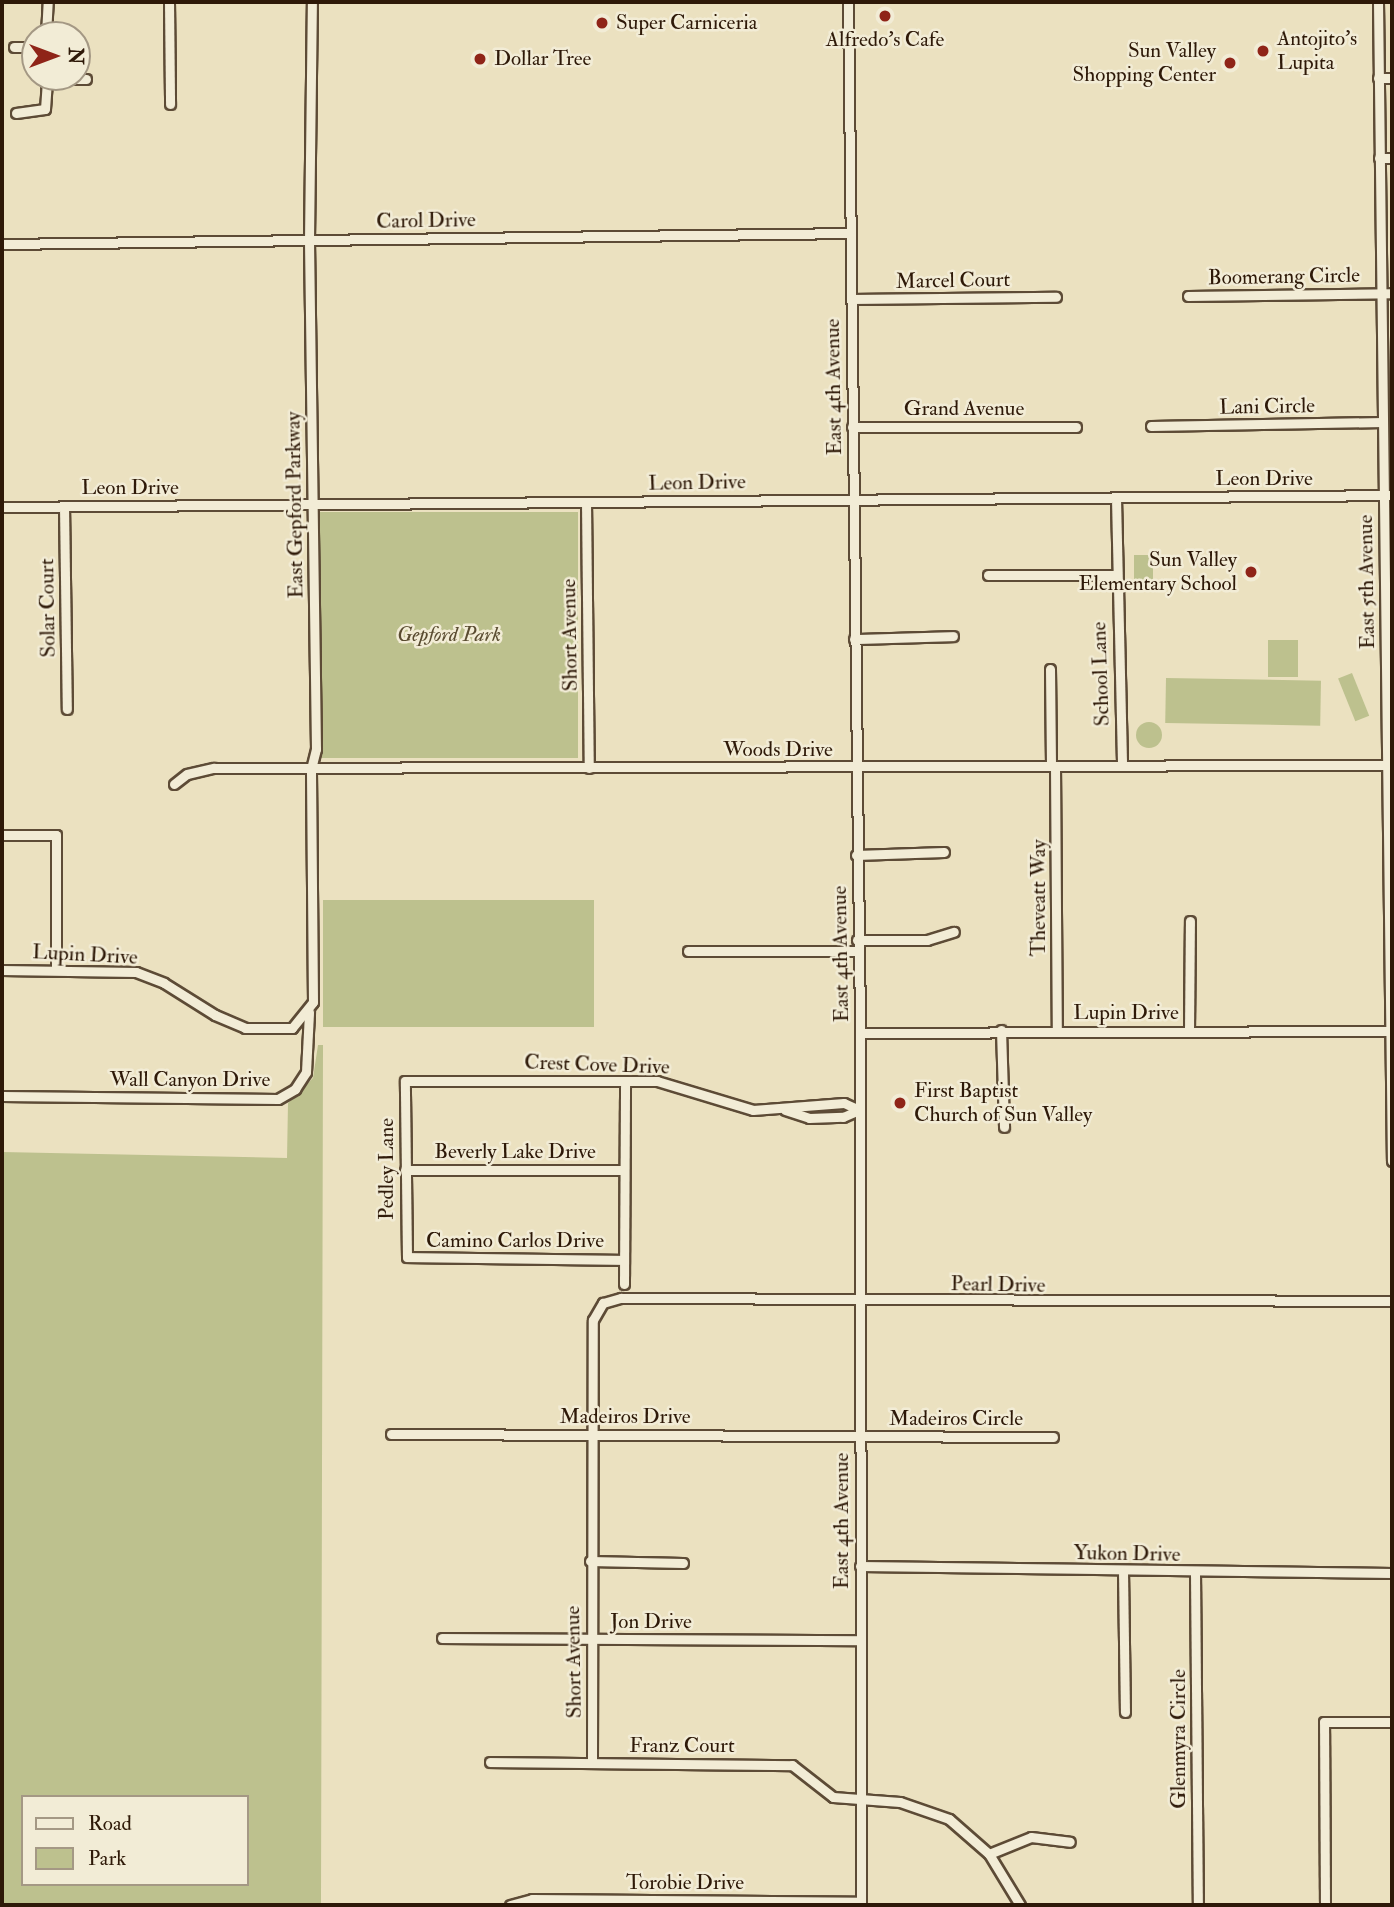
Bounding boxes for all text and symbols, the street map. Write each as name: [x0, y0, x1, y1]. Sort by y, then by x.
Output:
marker: Alfredo's Cafe: [877, 8, 893, 24]
place label: Super Carniceria: [616, 10, 757, 36]
marker: Super Carniceria: [594, 15, 610, 31]
north arrow: [21, 21, 91, 91]
place label: Antojito's Lupita: [1277, 26, 1357, 76]
place label: Alfredo's Cafe: [826, 27, 944, 53]
place label: Sun Valley Shopping Center: [1073, 38, 1216, 88]
marker: Antojito's Lupita: [1255, 43, 1271, 59]
place label: Dollar Tree: [494, 46, 591, 72]
text: N: [63, 47, 87, 65]
marker: Dollar Tree: [472, 51, 488, 67]
marker: Sun Valley Shopping Center: [1222, 55, 1238, 71]
street label: Carol Drive: [376, 208, 476, 234]
street label: Boomerang Circle: [1208, 263, 1360, 291]
street label: Marcel Court: [895, 267, 1011, 295]
street label: East 4th Avenue: [820, 319, 848, 455]
street label: Lani Circle: [1219, 394, 1315, 420]
street label: Grand Avenue: [904, 396, 1024, 422]
street label: East Gepford Parkway: [281, 411, 309, 599]
street label: Leon Drive: [1215, 466, 1313, 492]
street label: Leon Drive: [648, 470, 746, 496]
street label: Leon Drive: [81, 475, 179, 501]
street label: East 5th Avenue: [1353, 515, 1381, 649]
place label: Sun Valley Elementary School: [1079, 547, 1237, 597]
street label: Solar Court: [35, 558, 61, 658]
marker: Sun Valley Elementary School: [1243, 564, 1259, 580]
street label: Short Avenue: [556, 578, 584, 692]
street label: School Lane: [1087, 621, 1115, 727]
park label: Gepford Park: [397, 622, 501, 648]
street label: Woods Drive: [723, 737, 833, 763]
street label: Theveatt Way: [1026, 840, 1052, 956]
street label: East 4th Avenue: [827, 886, 855, 1022]
street label: Lupin Drive: [32, 940, 138, 970]
street label: Lupin Drive: [1073, 1000, 1179, 1026]
street label: Crest Cove Drive: [524, 1050, 670, 1080]
street label: Wall Canyon Drive: [110, 1067, 270, 1093]
place label: First Baptist Church of Sun Valley: [914, 1078, 1092, 1128]
marker: First Baptist Church of Sun Valley: [892, 1095, 908, 1111]
street label: Pedley Lane: [374, 1118, 400, 1220]
street label: Beverly Lake Drive: [434, 1139, 596, 1165]
street label: Camino Carlos Drive: [426, 1228, 604, 1254]
street label: Pearl Drive: [950, 1272, 1046, 1298]
street label: Madeiros Drive: [559, 1404, 691, 1430]
street label: Madeiros Circle: [889, 1406, 1023, 1432]
street label: East 4th Avenue: [829, 1453, 855, 1589]
street label: Yukon Drive: [1073, 1540, 1181, 1568]
street label: Short Avenue: [560, 1605, 588, 1719]
street label: Jon Drive: [610, 1609, 692, 1635]
street label: Glenmyra Circle: [1166, 1669, 1192, 1809]
street label: Franz Court: [629, 1733, 735, 1759]
legend: [21, 1795, 248, 1886]
text: Road: [88, 1810, 132, 1837]
text: Park: [88, 1845, 126, 1872]
street label: Torobie Drive: [626, 1870, 744, 1896]

